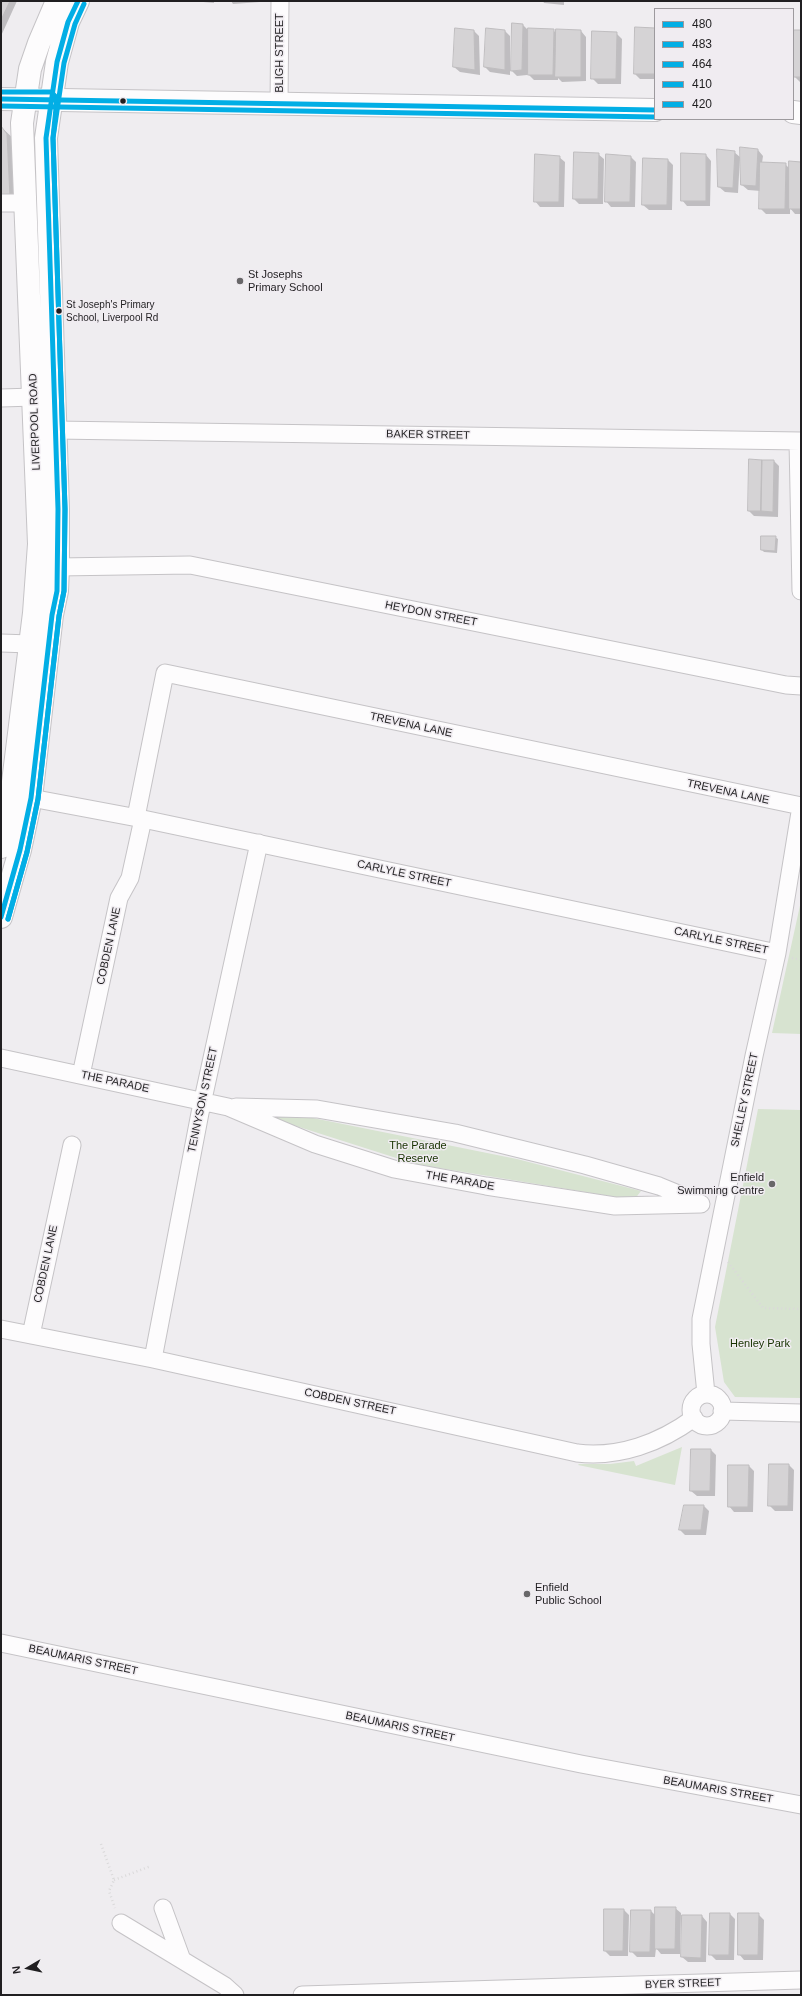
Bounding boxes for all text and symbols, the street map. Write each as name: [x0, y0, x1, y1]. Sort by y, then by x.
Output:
legend: [654, 8, 794, 120]
street label: BLIGH STREET: [273, 13, 287, 93]
text: 480: [692, 17, 712, 31]
text: 483: [692, 37, 712, 51]
text: 464: [692, 57, 712, 71]
text: 410: [692, 77, 712, 91]
unlabelled marker: [118, 96, 128, 106]
text: 420: [692, 97, 712, 111]
place label: St Josephs Primary School: [248, 268, 323, 294]
marker: St Josephs Primary School: [235, 276, 245, 286]
place label: St Joseph's Primary School, Liverpool Rd: [66, 299, 158, 322]
marker: St Joseph's Primary School, Liverpool Rd: [54, 306, 64, 316]
street label: LIVERPOOL ROAD: [27, 373, 43, 471]
street label: BAKER STREET: [386, 428, 470, 442]
street label: HEYDON STREET: [384, 599, 478, 629]
street label: TREVENA LANE: [369, 710, 453, 740]
street label: TREVENA LANE: [686, 777, 770, 807]
street label: CARLYLE STREET: [356, 858, 452, 890]
street label: COBDEN LANE: [94, 906, 124, 986]
street label: CARLYLE STREET: [673, 925, 769, 957]
street label: TENNYSON STREET: [185, 1046, 221, 1154]
street label: SHELLEY STREET: [729, 1052, 761, 1148]
street label: THE PARADE: [80, 1068, 150, 1096]
park label: The Parade Reserve: [389, 1139, 447, 1165]
street label: THE PARADE: [425, 1168, 495, 1194]
place label: Enfield Swimming Centre: [677, 1171, 764, 1197]
marker: Enfield Swimming Centre: [767, 1179, 777, 1189]
street label: COBDEN LANE: [31, 1224, 61, 1304]
park label: Henley Park: [730, 1337, 790, 1351]
street label: COBDEN STREET: [303, 1386, 397, 1418]
place label: Enfield Public School: [535, 1581, 602, 1607]
marker: Enfield Public School: [522, 1589, 532, 1599]
street label: BEAUMARIS STREET: [27, 1642, 139, 1678]
street label: BEAUMARIS STREET: [344, 1709, 456, 1745]
street label: BEAUMARIS STREET: [662, 1774, 774, 1806]
north arrow: [8, 1948, 48, 1988]
text: N: [10, 1965, 23, 1975]
street label: BYER STREET: [645, 1976, 721, 1992]

